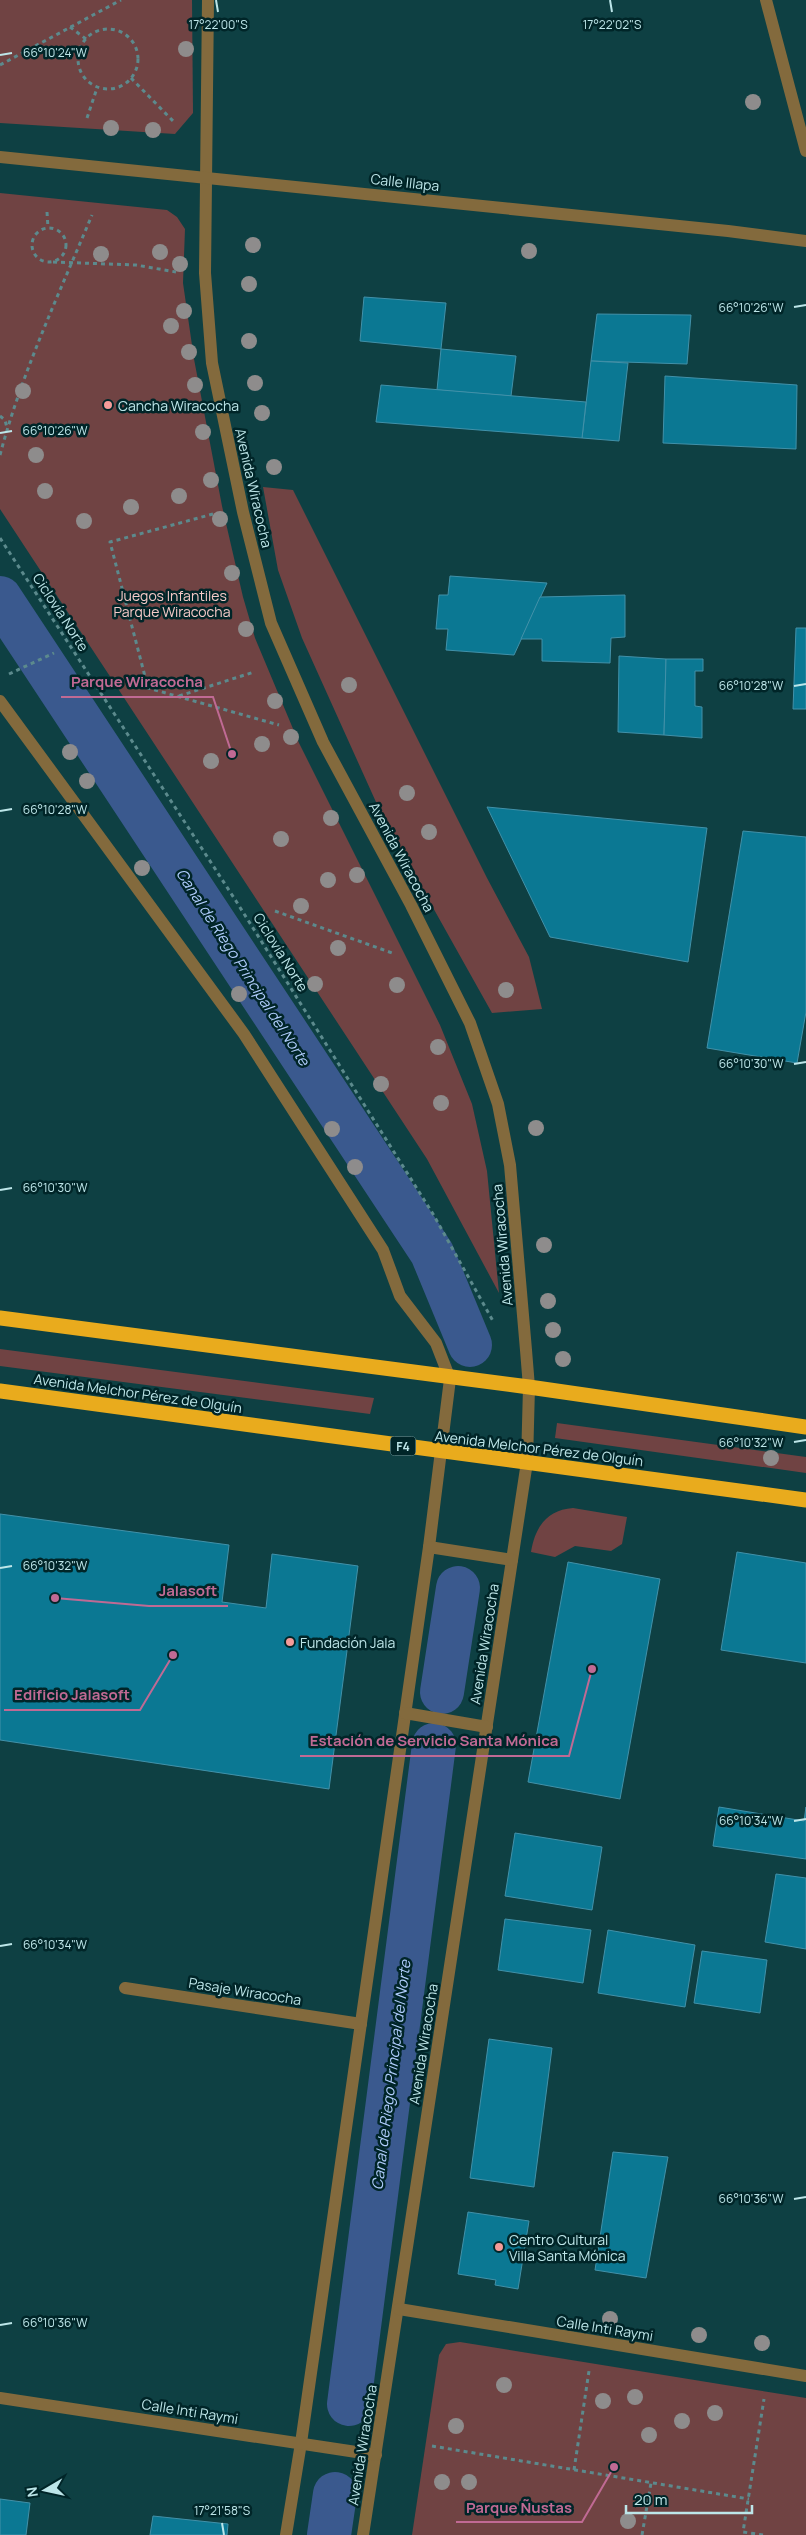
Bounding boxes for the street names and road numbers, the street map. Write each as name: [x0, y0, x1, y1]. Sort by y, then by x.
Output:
street label: Calle Illapa: [370, 169, 440, 195]
street label: Avenida Wiracocha: [231, 426, 277, 550]
street label: Ciclovía Norte: [29, 569, 93, 655]
street label: Avenida Wiracocha: [365, 799, 439, 915]
street label: Ciclovía Norte: [249, 909, 313, 995]
street label: Avenida Wiracocha: [487, 1183, 517, 1307]
street label: Avenida Melchor Pérez de Olguín: [33, 1369, 243, 1417]
street label: Avenida Melchor Pérez de Olguín: [434, 1426, 644, 1470]
road number: F4: [390, 1436, 416, 1455]
street label: Avenida Wiracocha: [465, 1582, 503, 1706]
street label: Pasaje Wiracocha: [187, 1973, 303, 2009]
street label: Avenida Wiracocha: [404, 1982, 442, 2106]
street label: Calle Inti Raymi: [555, 2311, 655, 2345]
street label: Avenida Wiracocha: [343, 2383, 381, 2507]
street label: Calle Inti Raymi: [140, 2394, 240, 2428]

